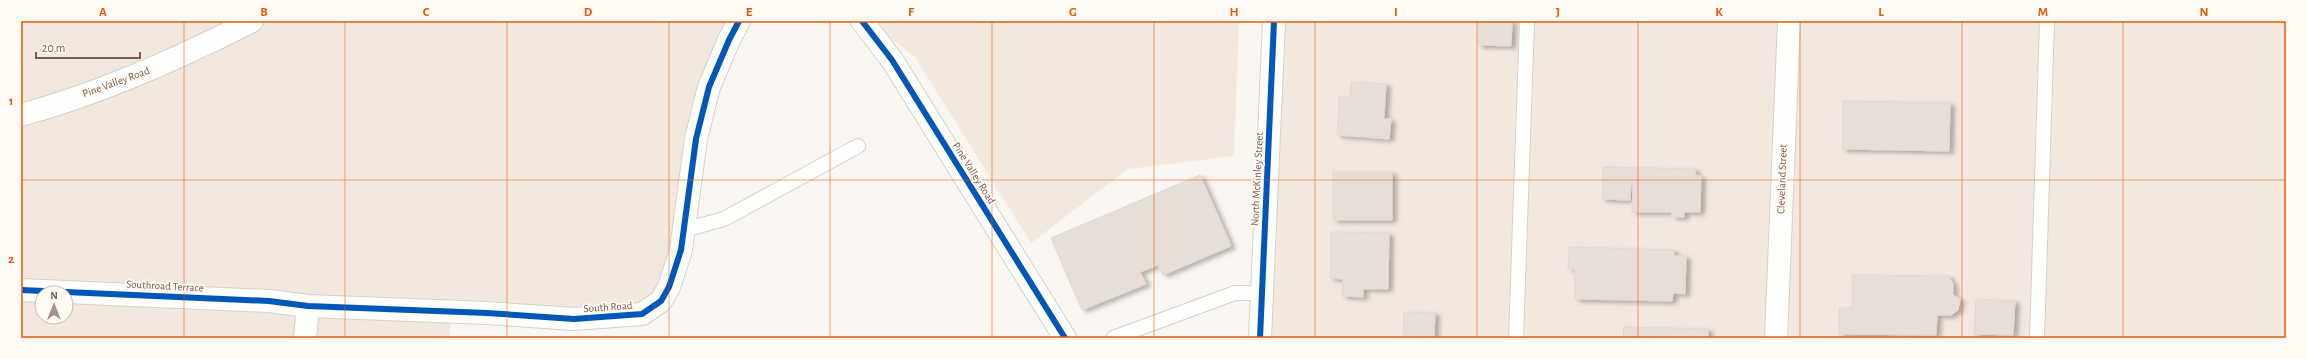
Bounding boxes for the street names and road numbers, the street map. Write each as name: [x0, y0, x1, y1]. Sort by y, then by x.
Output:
street label: Pine Valley Road: [81, 65, 151, 99]
street label: North McKinley Street: [1249, 131, 1265, 226]
street label: Pine Valley Road: [951, 140, 998, 206]
street label: Cleveland Street: [1775, 143, 1789, 214]
street label: Southroad Terrace: [126, 278, 204, 294]
street label: South Road: [583, 300, 633, 314]

